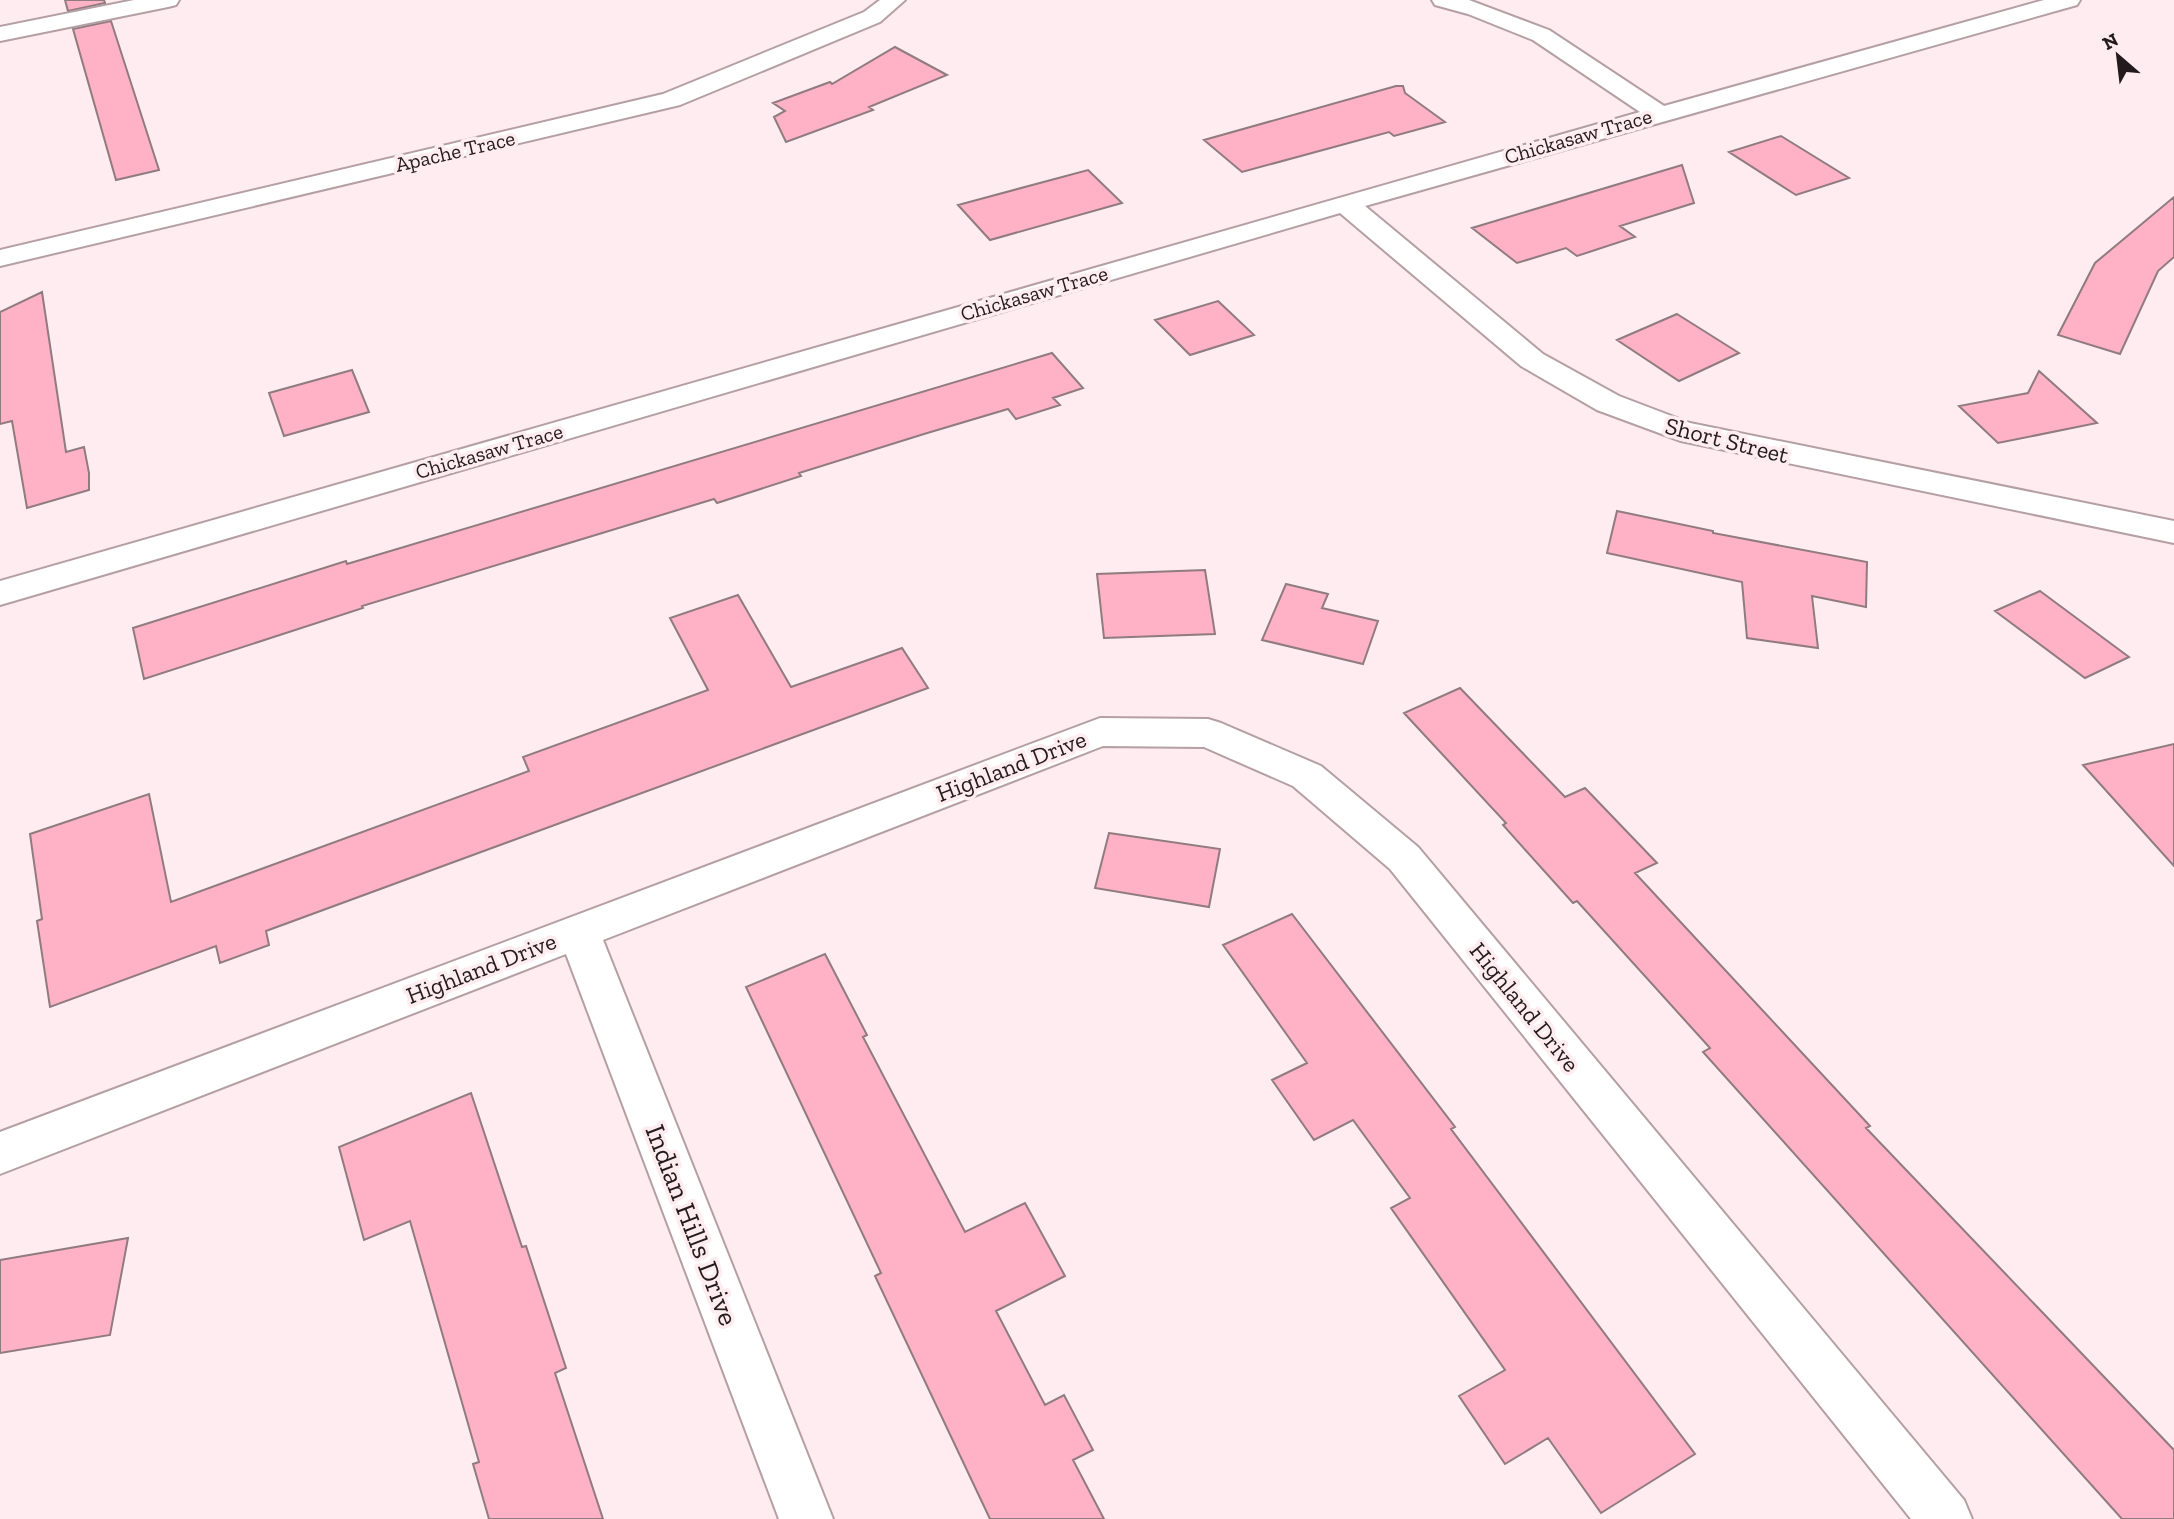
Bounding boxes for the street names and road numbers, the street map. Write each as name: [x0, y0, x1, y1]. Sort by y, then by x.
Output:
street label: Chickasaw Trace: [1501, 103, 1655, 169]
street label: Apache Trace: [393, 125, 517, 177]
street label: Chickasaw Trace: [957, 260, 1111, 326]
street label: Short Street: [1662, 411, 1792, 469]
street label: Chickasaw Trace: [412, 418, 566, 484]
street label: Highland Drive: [932, 724, 1090, 808]
street label: Highland Drive: [402, 926, 560, 1010]
street label: Highland Drive: [1464, 936, 1586, 1078]
street label: Indian Hills Drive: [638, 1120, 746, 1330]

